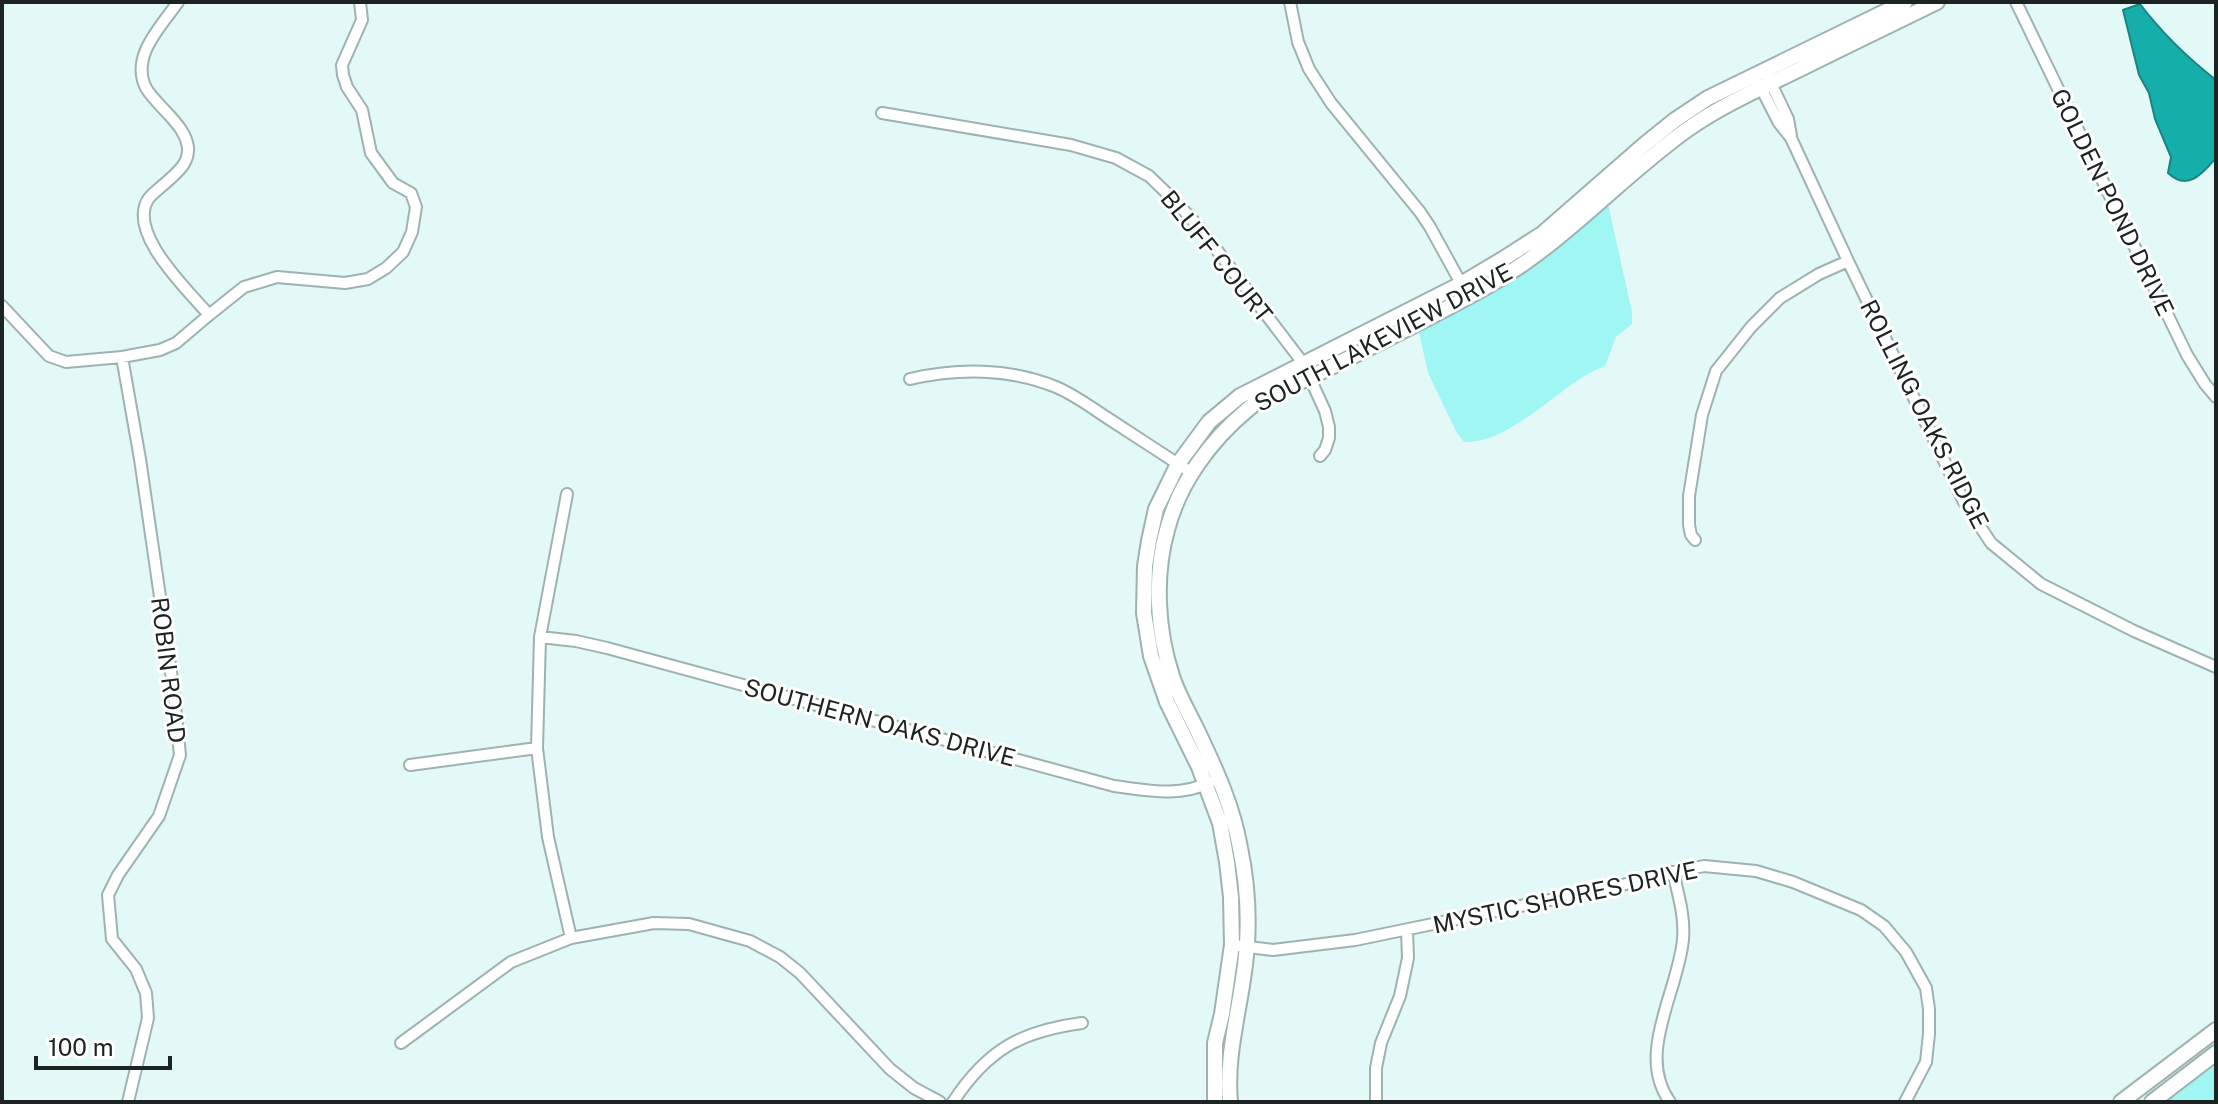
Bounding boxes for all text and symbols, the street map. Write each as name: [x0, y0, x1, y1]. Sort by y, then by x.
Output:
street label: GOLDEN POND DRIVE: [2046, 84, 2180, 320]
street label: BLUFF COURT: [1155, 184, 1279, 328]
street label: SOUTH LAKEVIEW DRIVE: [1249, 257, 1517, 417]
street label: ROLLING OAKS RIDGE: [1855, 295, 1995, 533]
street label: ROBIN ROAD: [146, 595, 192, 745]
street label: SOUTHERN OAKS DRIVE: [741, 672, 1019, 772]
street label: MYSTIC SHORES DRIVE: [1430, 855, 1700, 939]
scale bar: [36, 1020, 170, 1070]
text: 100 m: [48, 1033, 114, 1061]

